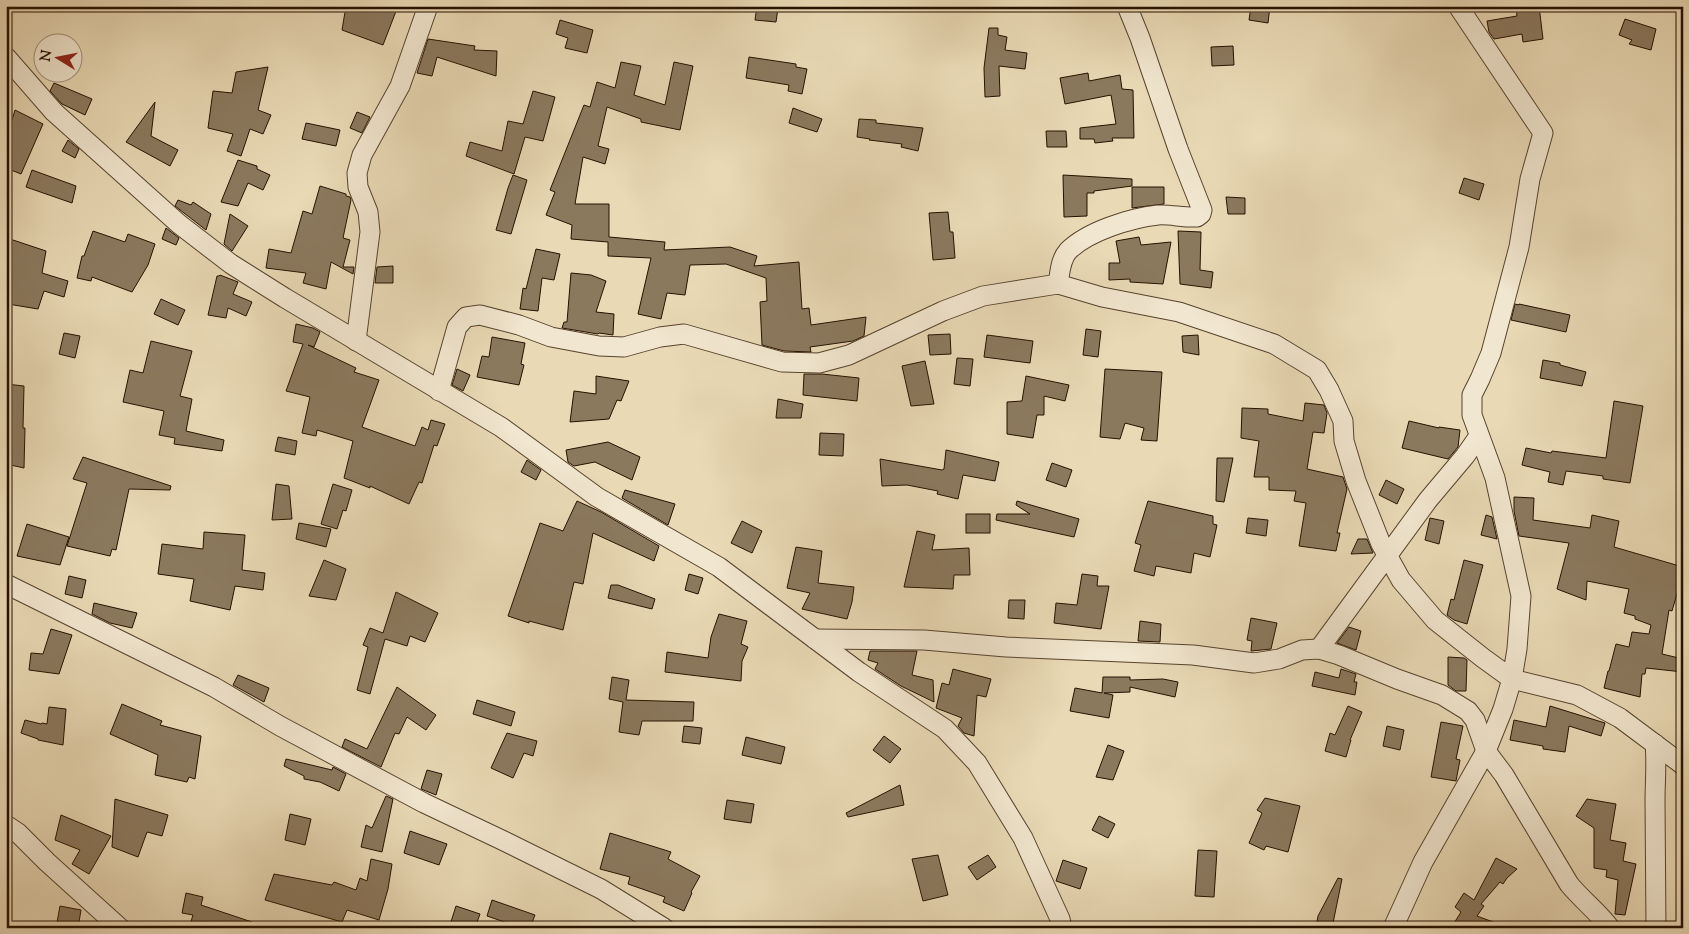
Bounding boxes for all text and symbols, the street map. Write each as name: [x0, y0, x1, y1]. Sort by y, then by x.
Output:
north arrow: [32, 32, 82, 82]
text: N: [36, 49, 58, 63]

